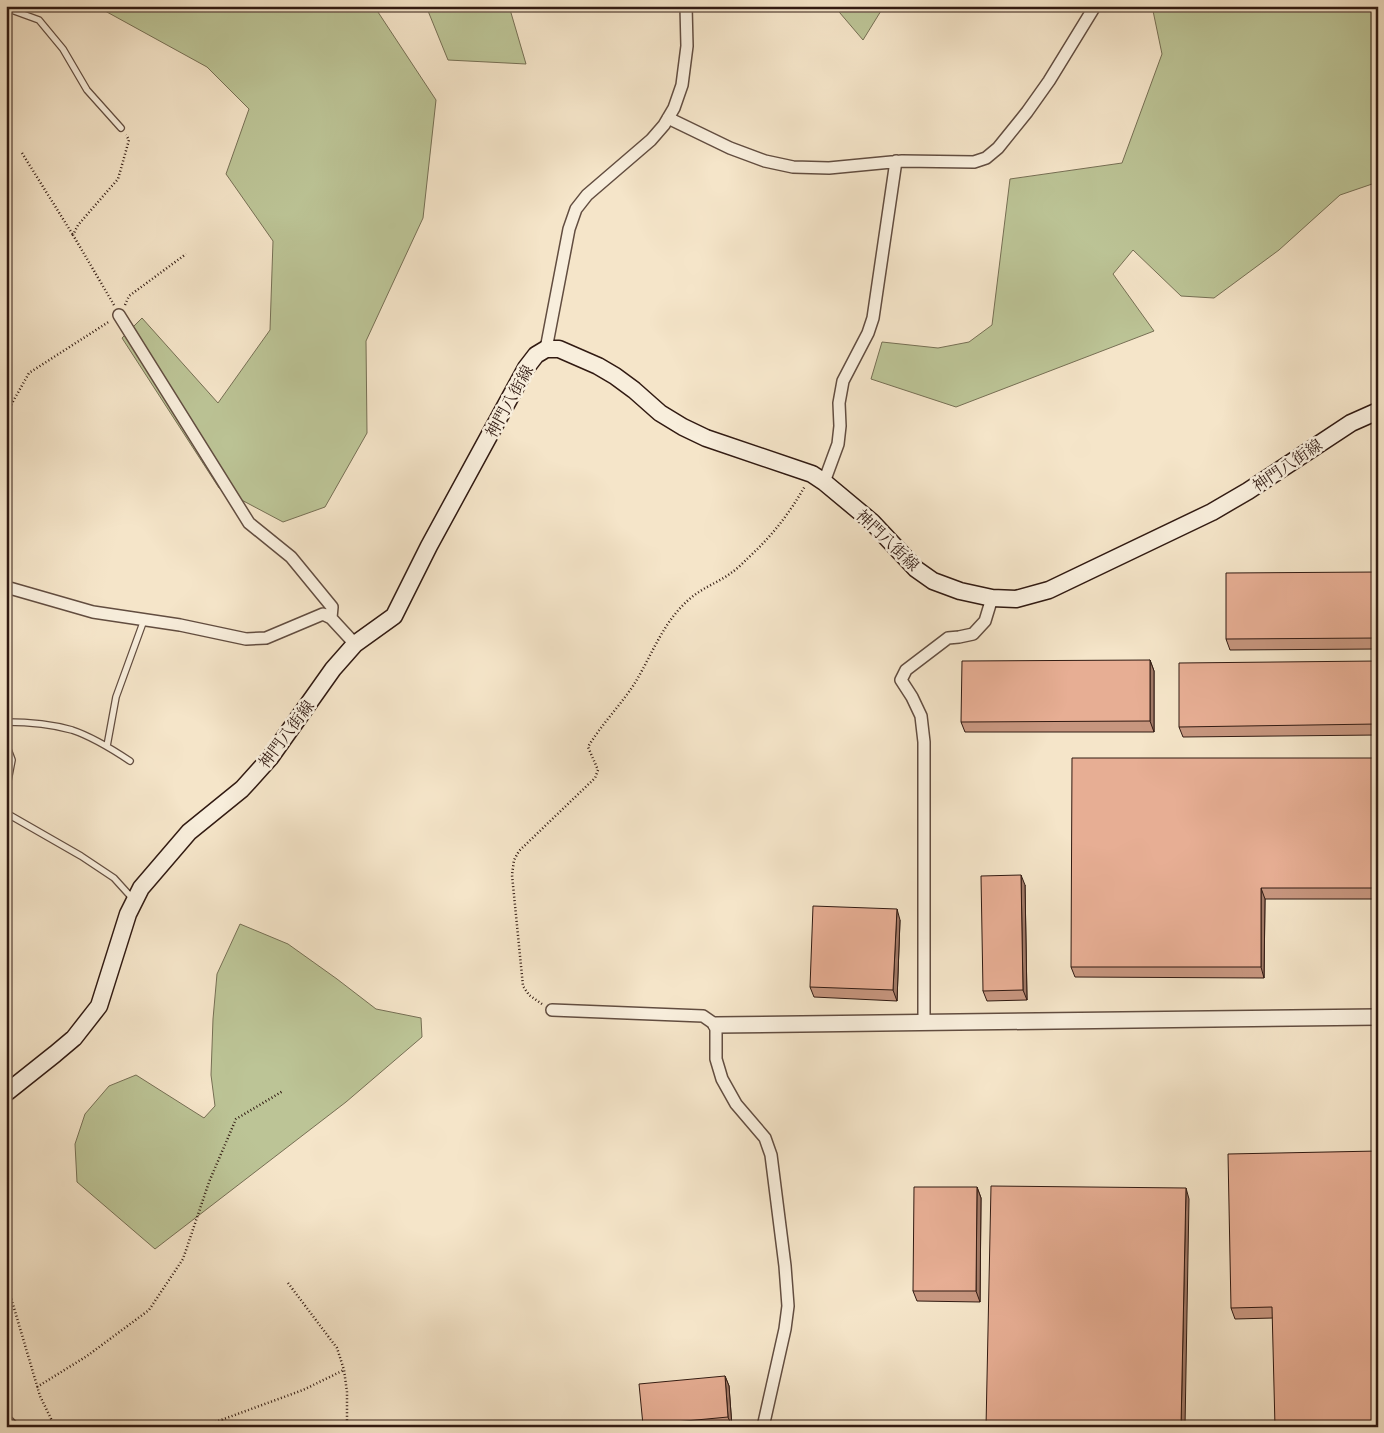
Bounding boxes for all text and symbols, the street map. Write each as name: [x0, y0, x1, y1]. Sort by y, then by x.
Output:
street label: 神門八街線: [481, 361, 538, 441]
street label: 神門八街線: [1248, 434, 1326, 496]
street label: 神門八街線: [852, 505, 924, 576]
street label: 神門八街線: [254, 696, 319, 773]

